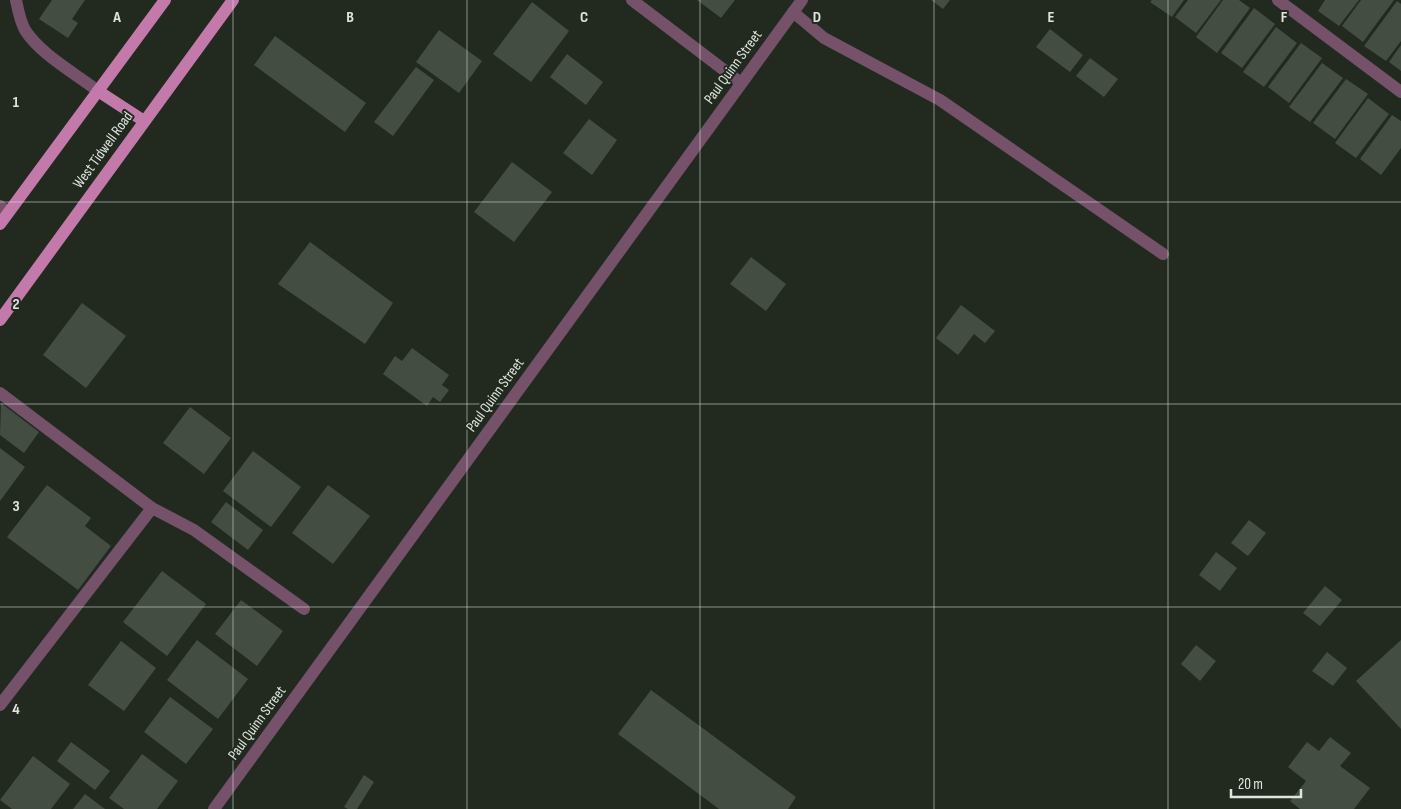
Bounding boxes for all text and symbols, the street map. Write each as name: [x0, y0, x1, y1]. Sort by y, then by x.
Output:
text: A: [112, 8, 121, 27]
text: B: [346, 8, 354, 27]
text: C: [580, 8, 588, 27]
text: D: [813, 8, 821, 27]
text: E: [1048, 8, 1055, 27]
text: F: [1281, 8, 1288, 27]
street label: Paul Quinn Street: [700, 26, 766, 108]
text: 1: [13, 93, 20, 112]
street label: West Tidwell Road: [69, 108, 137, 192]
text: 2: [12, 295, 20, 314]
street label: Paul Quinn Street: [462, 354, 528, 436]
text: 3: [12, 497, 20, 516]
street label: Paul Quinn Street: [224, 682, 290, 764]
text: 4: [12, 700, 20, 719]
scale bar: [1231, 766, 1301, 798]
text: 20 m: [1238, 775, 1263, 794]

